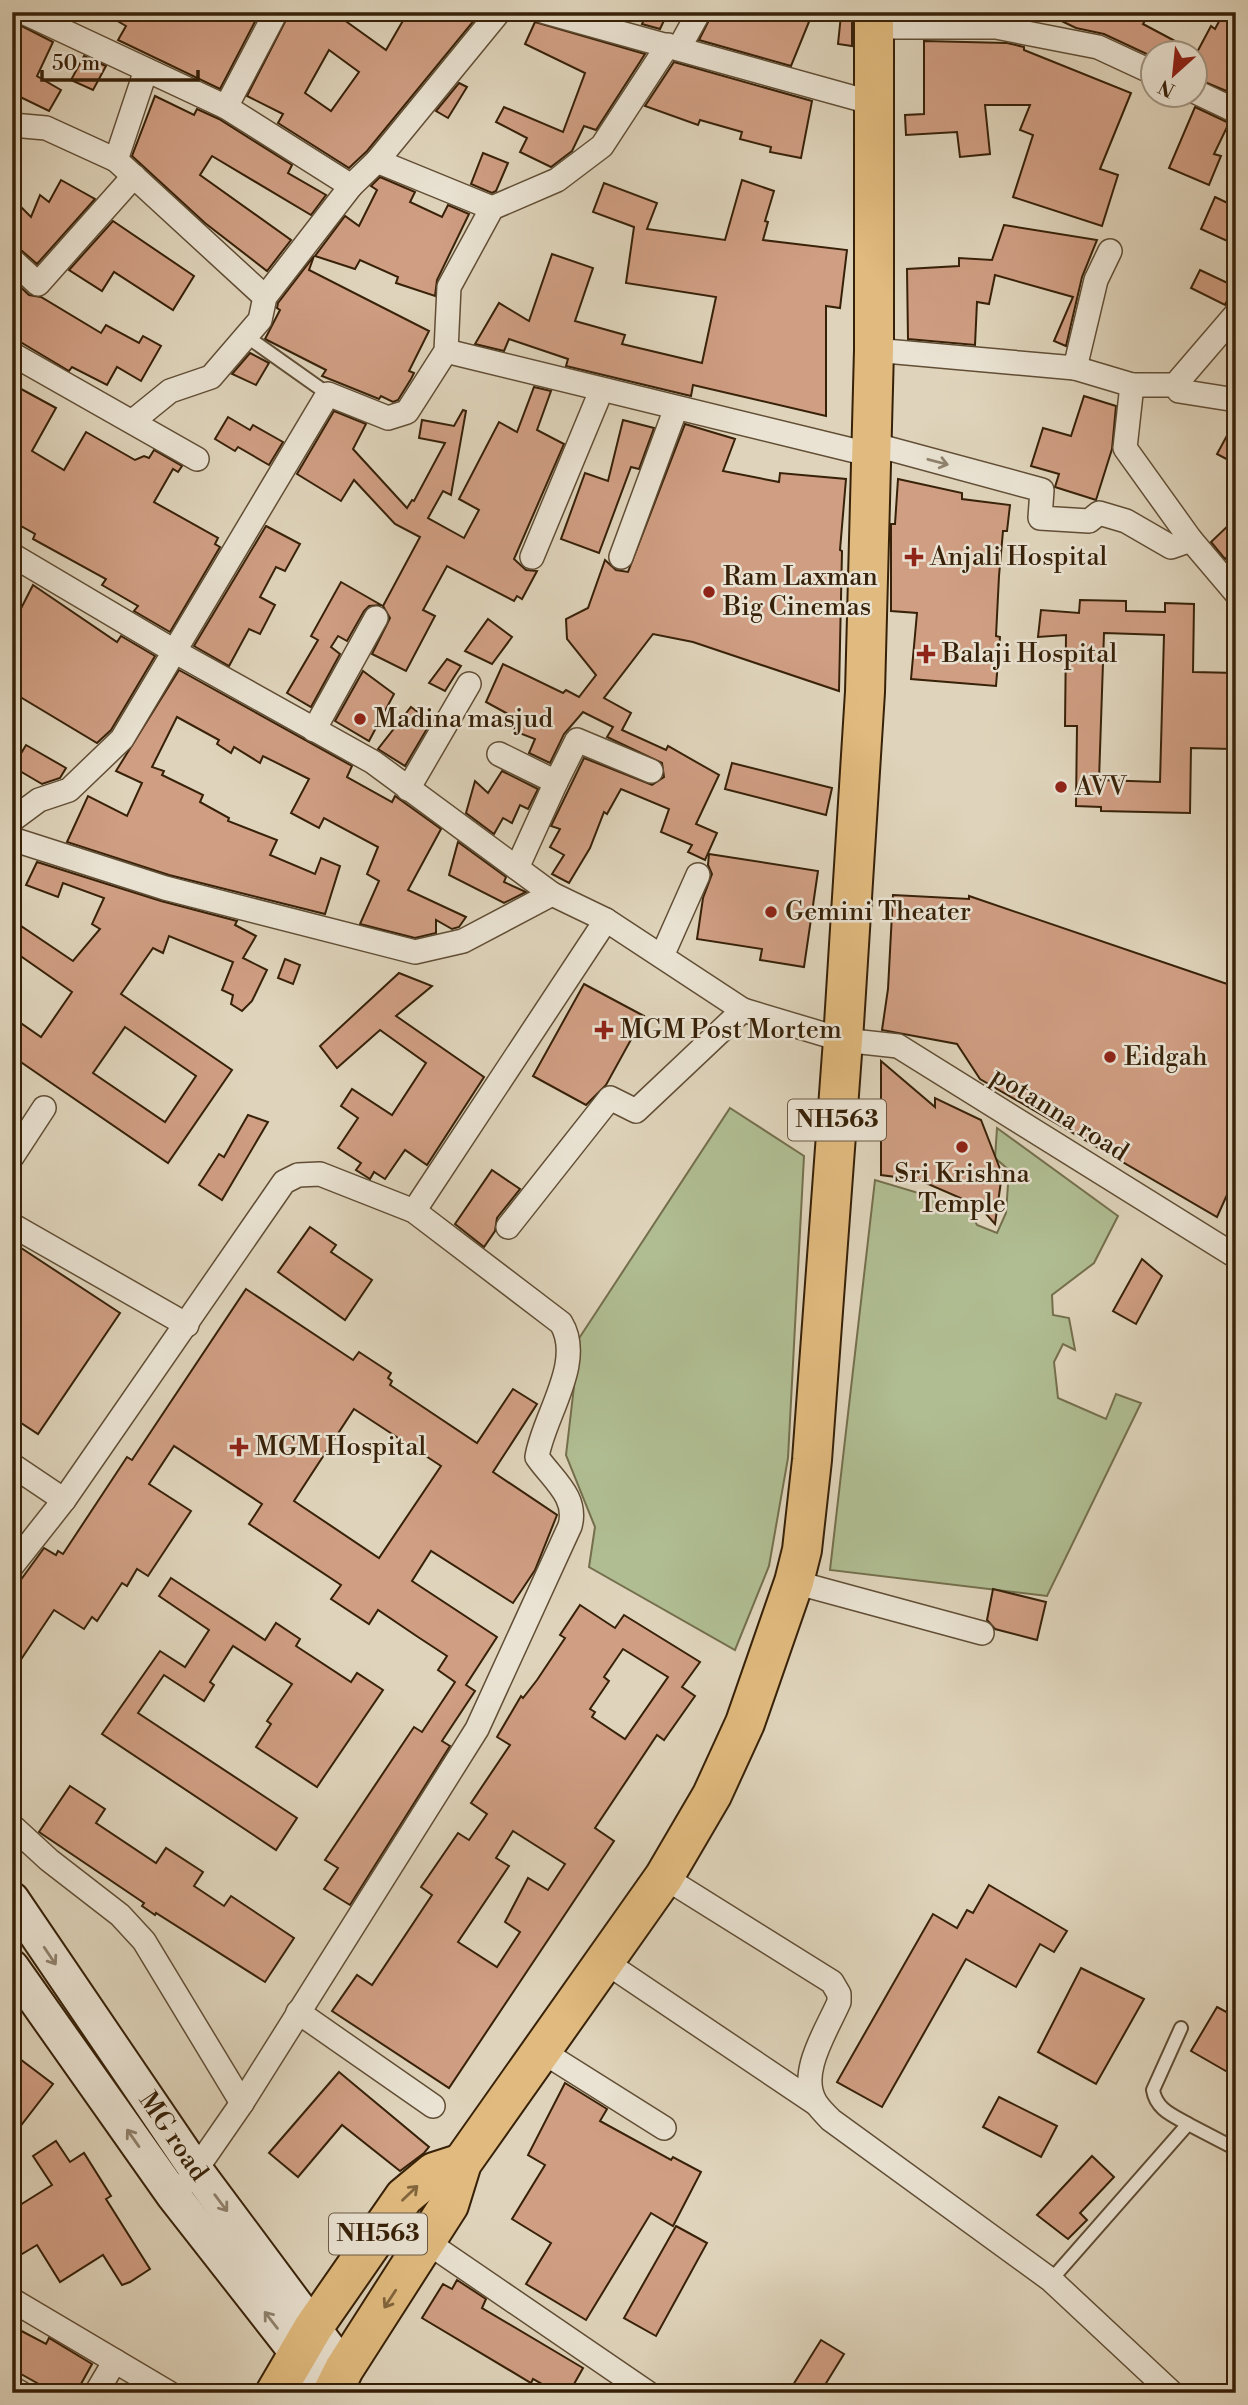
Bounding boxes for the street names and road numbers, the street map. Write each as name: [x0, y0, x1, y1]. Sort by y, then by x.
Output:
street label: potanna road: [986, 1059, 1134, 1169]
road number: NH563: [788, 1100, 886, 1140]
street label: MG road: [132, 2086, 215, 2188]
road number: NH563: [329, 2214, 427, 2255]

